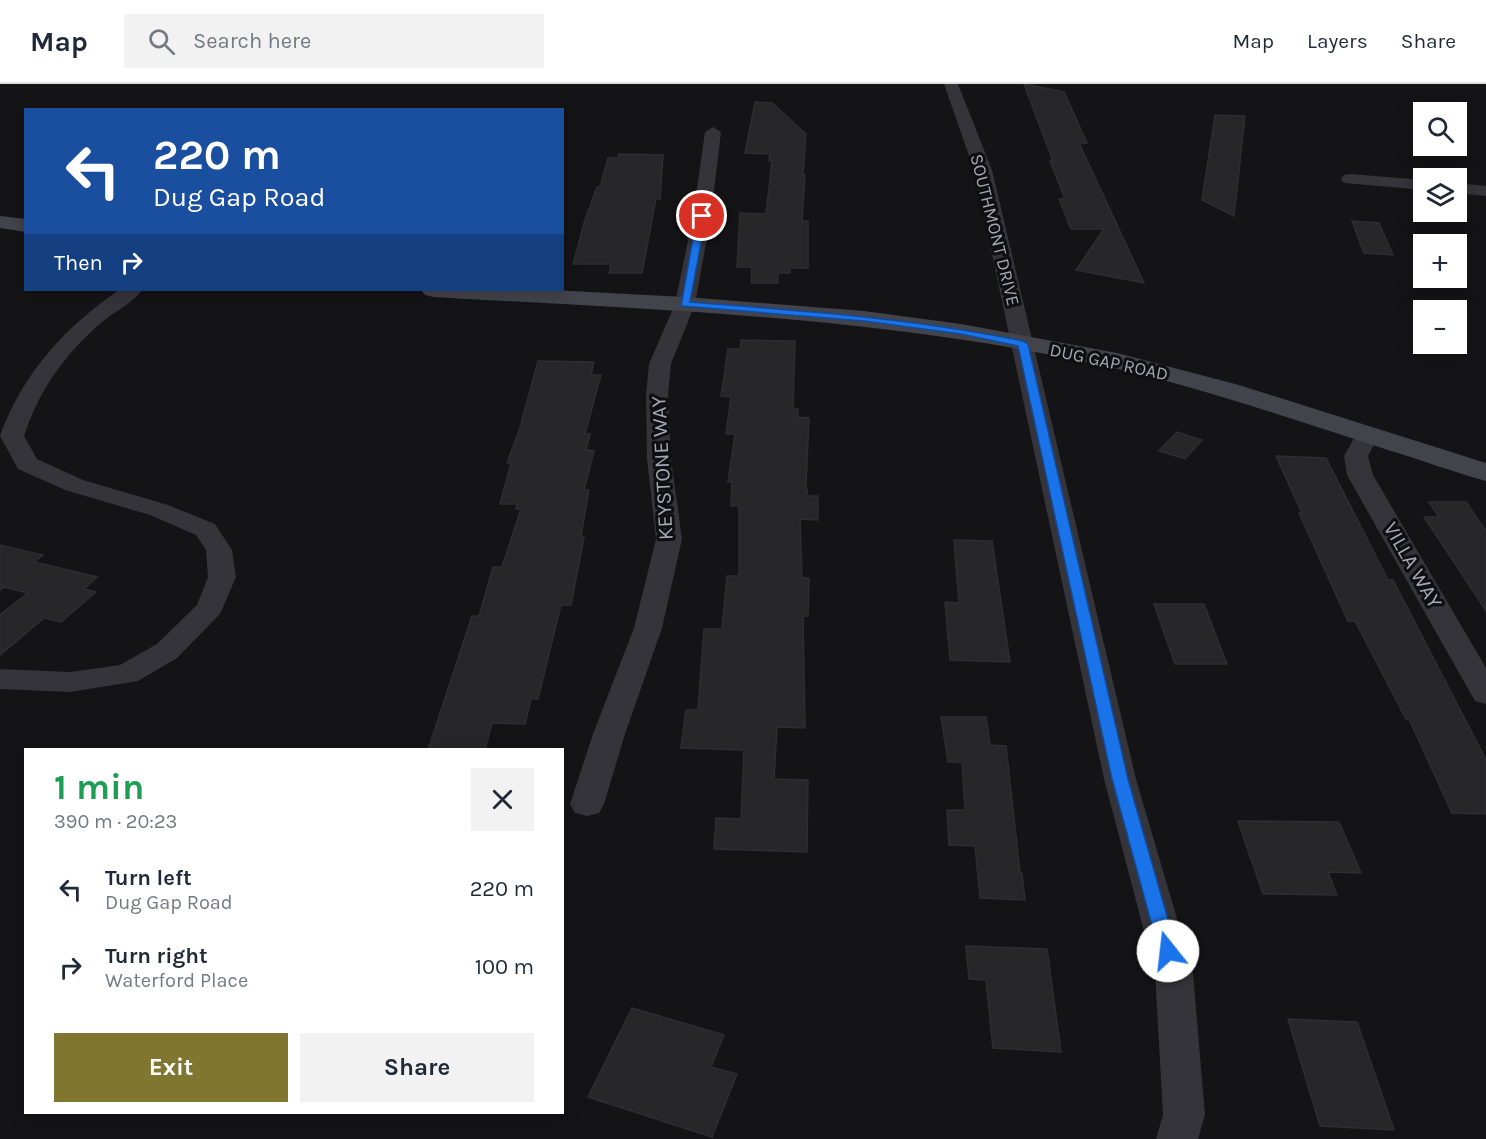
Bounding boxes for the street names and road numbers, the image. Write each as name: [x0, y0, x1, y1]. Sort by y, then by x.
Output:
street label: SOUTHMONT DRIVE: [965, 152, 1025, 308]
street label: DUG GAP ROAD: [1048, 339, 1170, 385]
street label: KEYSTONE WAY: [646, 395, 678, 541]
street label: VILLA WAY: [1379, 518, 1448, 613]

